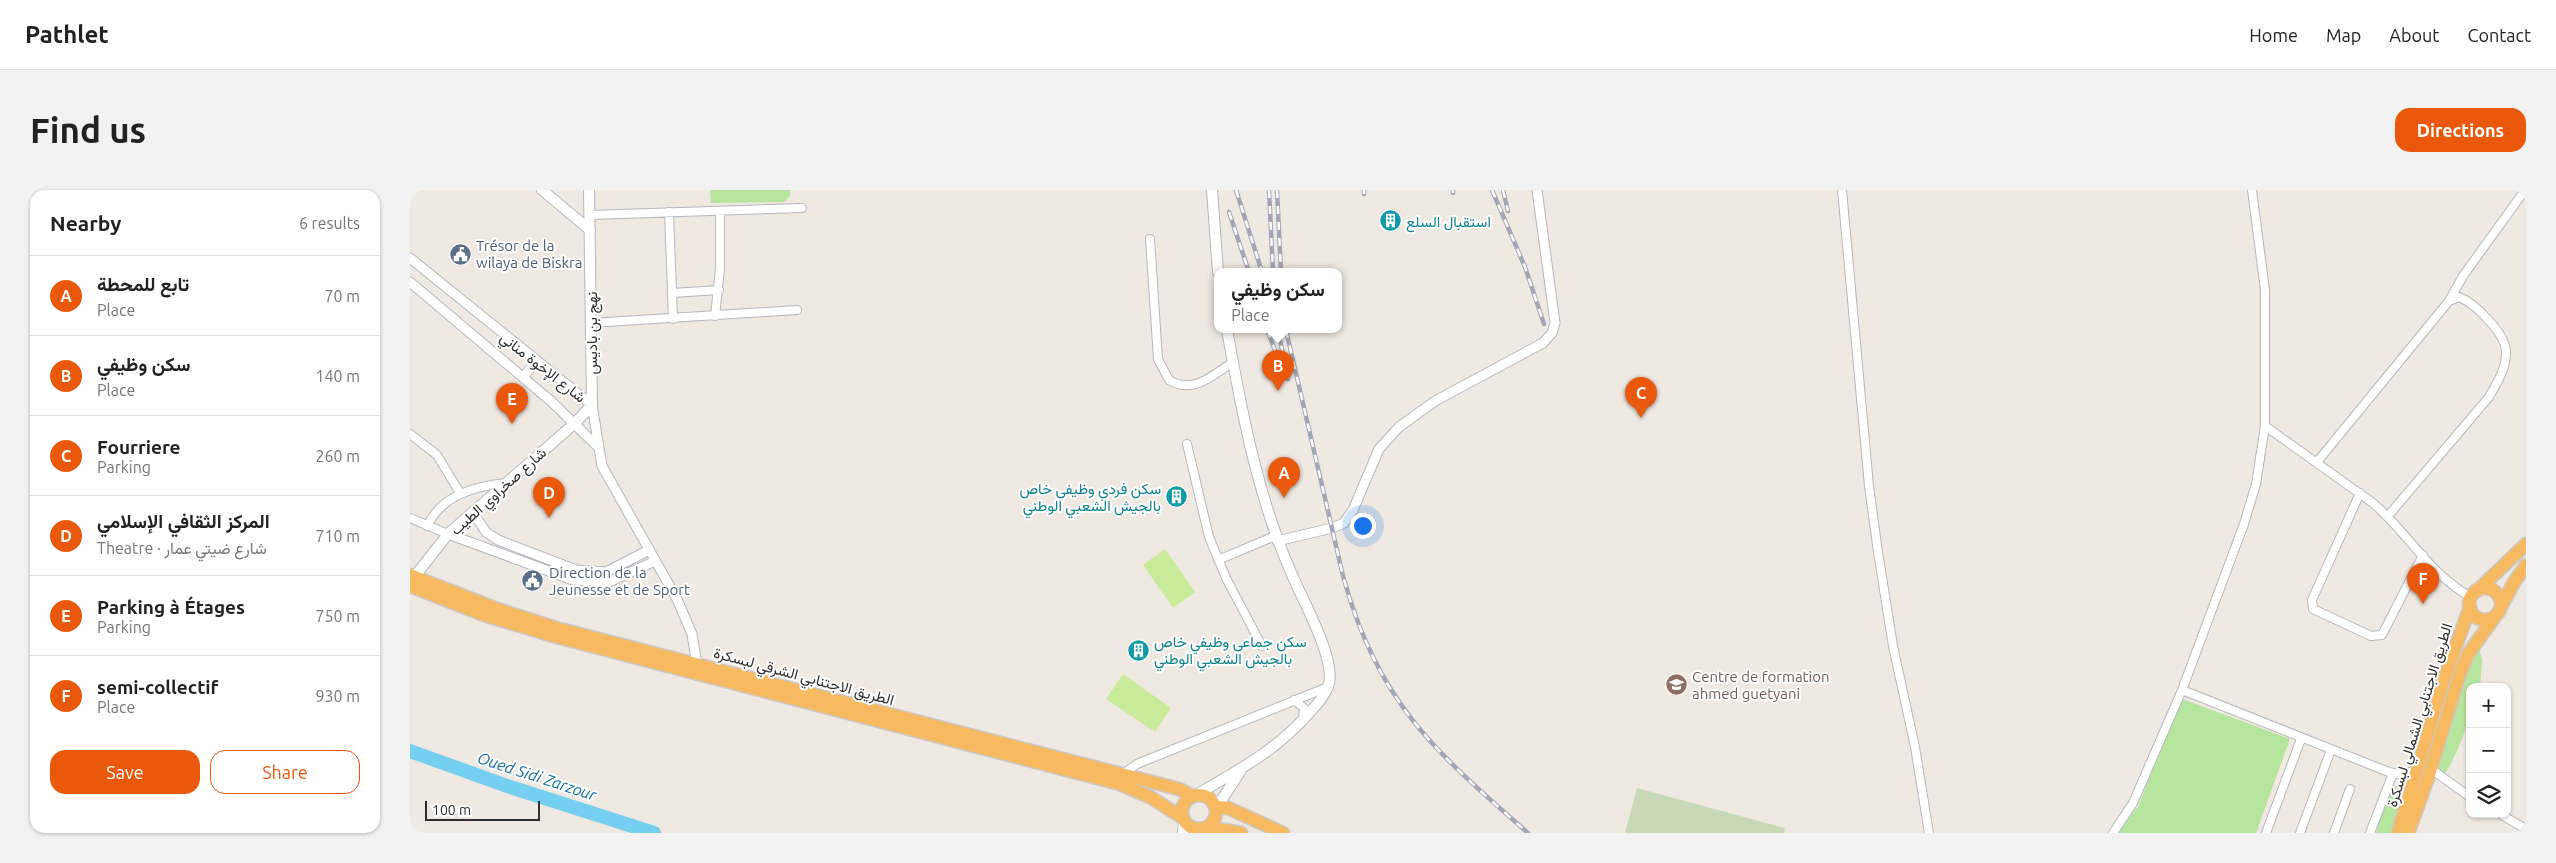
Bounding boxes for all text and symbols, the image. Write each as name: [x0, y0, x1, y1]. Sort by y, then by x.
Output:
text: Pathlet: [25, 21, 109, 48]
text: Home: [2249, 25, 2298, 45]
text: Map: [2326, 25, 2361, 45]
text: About: [2389, 25, 2439, 45]
text: Contact: [2467, 25, 2531, 45]
button: Directions: [2395, 108, 2526, 152]
text: Find us: [30, 110, 146, 150]
building icon: استقبال السلع: [1378, 209, 1402, 233]
text: Nearby: [50, 211, 121, 235]
place label: استقبال السلع: [1406, 213, 1491, 233]
text: 6 results: [299, 214, 360, 232]
place label: Trésor de la wilaya de Biskra: [476, 237, 582, 271]
public building icon: Trésor de la wilaya de Biskra: [448, 242, 472, 266]
popup: [1214, 268, 1342, 333]
text: تابع للمحطة: [97, 273, 189, 295]
text: سكن وظيفي: [1231, 278, 1325, 300]
text: A: [60, 287, 72, 305]
text: 70 m: [324, 287, 360, 305]
street label: نهج بن باديس: [583, 292, 603, 374]
text: Place: [97, 301, 135, 319]
text: Place: [1231, 306, 1269, 324]
street label: شارع الإخوة مناني: [494, 328, 589, 410]
pin: B: [1262, 350, 1294, 391]
text: سكن وظيفي: [97, 353, 191, 375]
text: B: [61, 367, 71, 385]
text: 140 m: [315, 367, 360, 385]
pin: C: [1625, 377, 1657, 418]
text: Place: [97, 381, 135, 399]
pin: E: [496, 383, 528, 424]
text: Fourriere: [97, 436, 181, 458]
street label: شارع صخراوي الطيب: [447, 444, 553, 542]
text: C: [61, 447, 71, 465]
text: 260 m: [315, 447, 360, 465]
pin: A: [1268, 457, 1300, 498]
text: Parking: [97, 458, 151, 476]
pin: D: [533, 477, 565, 518]
place label: سكن فردي وظيفي خاص بالجيش الشعبي الوطني: [1019, 480, 1161, 519]
building icon: سكن فردي وظيفي خاص بالجيش الشعبي الوطني: [1165, 485, 1189, 509]
text: المركز الثقافي الإسلامي: [97, 510, 270, 532]
your location: [1350, 513, 1376, 539]
text: D: [60, 527, 72, 545]
text: 710 m: [315, 527, 360, 545]
text: Theatre · شارع ضيتي عمار: [97, 539, 267, 557]
pin: F: [2407, 563, 2439, 604]
place label: Direction de la Jeunesse et de Sport: [549, 564, 690, 598]
public building icon: Direction de la Jeunesse et de Sport: [521, 569, 545, 593]
text: Parking à Étages: [97, 596, 245, 618]
text: E: [61, 607, 71, 625]
text: 750 m: [315, 607, 360, 625]
text: Parking: [97, 618, 151, 636]
street label: الطريق الاجتنابي الشمالي لبسكرة: [2383, 621, 2460, 810]
place label: سكن جماعي وظيفي خاص بالجيش الشعبي الوطني: [1154, 633, 1307, 672]
building icon: سكن جماعي وظيفي خاص بالجيش الشعبي الوطني: [1126, 638, 1150, 662]
street label: الطريق الاجتنابي الشرقي لبسكرة: [711, 644, 896, 713]
place label: Centre de formation ahmed guetyani: [1692, 668, 1830, 702]
school or university icon: Centre de formation ahmed guetyani: [1664, 673, 1688, 697]
text: semi-collectif: [97, 676, 218, 698]
map controls: [2466, 683, 2511, 818]
button: +: [2466, 683, 2511, 728]
text: F: [62, 687, 71, 705]
text: 930 m: [315, 687, 360, 705]
text: Place: [97, 698, 135, 716]
button: −: [2466, 728, 2511, 773]
water label: Oued Sidi Zarzour: [475, 748, 600, 804]
button: Save: [50, 750, 200, 794]
button: Share: [210, 750, 360, 794]
button: layers: [2466, 773, 2511, 818]
scale bar: [425, 798, 540, 821]
text: 100 m: [432, 802, 471, 818]

